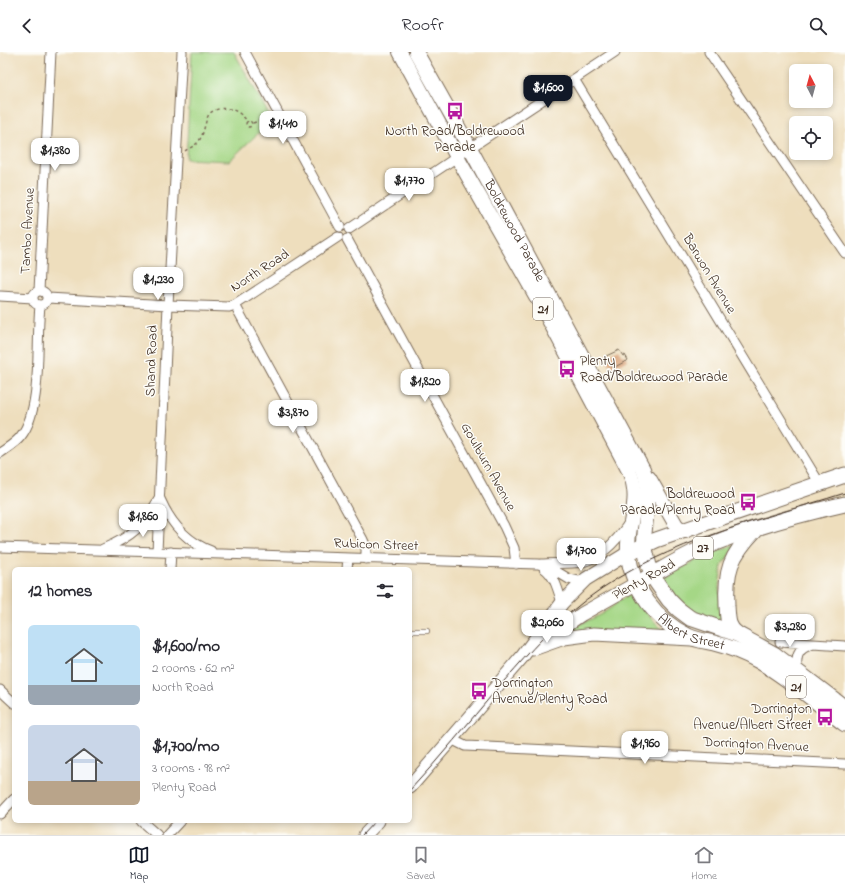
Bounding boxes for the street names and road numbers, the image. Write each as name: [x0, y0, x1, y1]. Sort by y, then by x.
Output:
street label: Boldrewood Parade: [478, 175, 551, 286]
street label: Tambo Avenue: [15, 187, 41, 275]
street label: Barwon Avenue: [676, 229, 742, 319]
street label: North Road: [226, 244, 294, 298]
road number: 21: [533, 298, 553, 320]
street label: Shand Road: [140, 325, 164, 397]
street label: Goulburn Avenue: [455, 419, 521, 516]
street label: Rubicon Street: [333, 533, 419, 557]
road number: 27: [693, 537, 713, 559]
street label: Plenty Road: [609, 554, 680, 607]
street label: Albert Street: [653, 608, 728, 656]
road number: 21: [786, 676, 806, 698]
street label: Dorrington Avenue: [701, 732, 810, 759]

